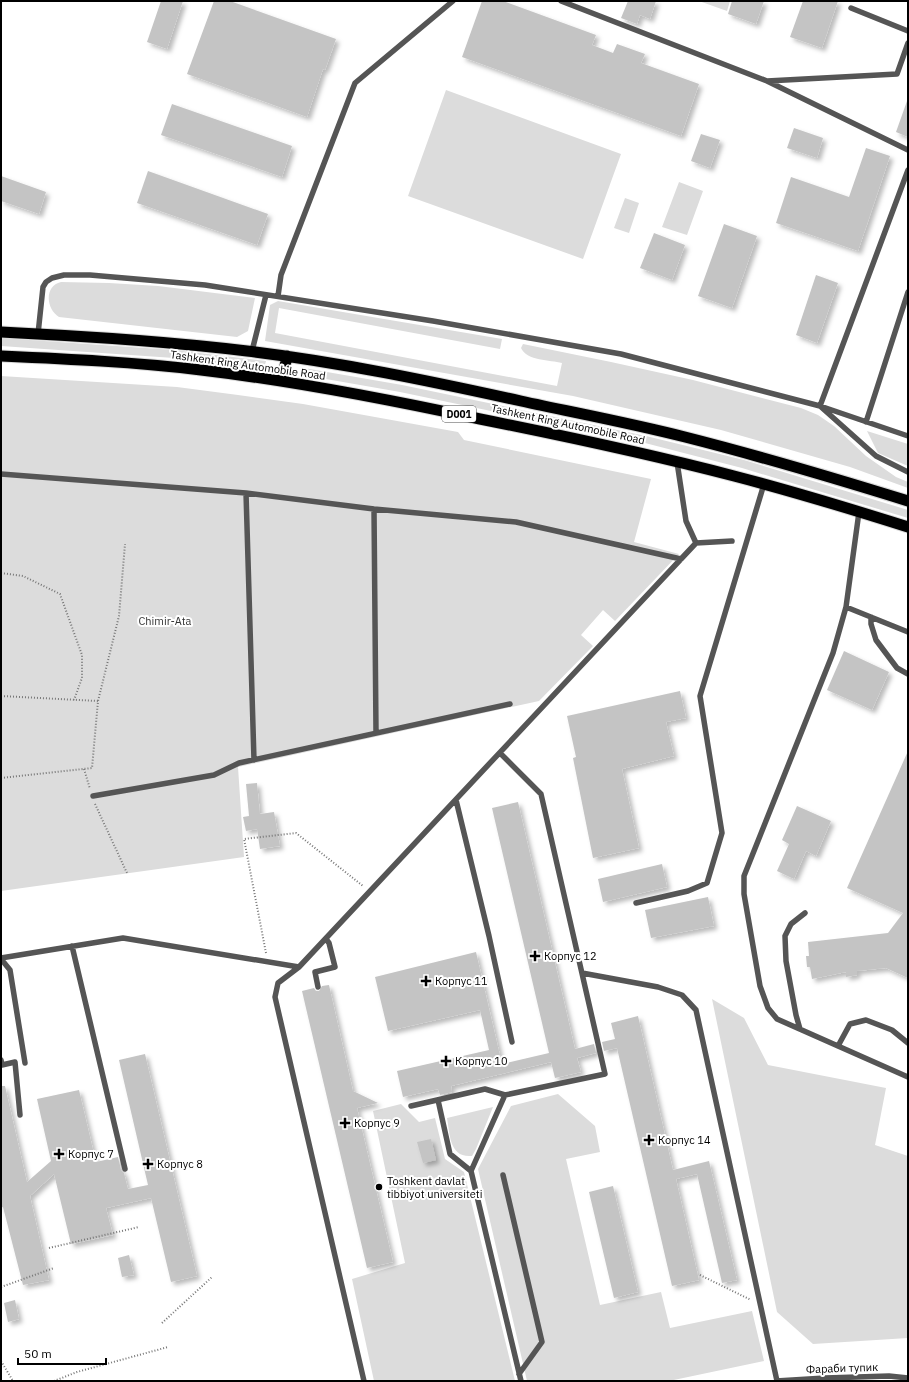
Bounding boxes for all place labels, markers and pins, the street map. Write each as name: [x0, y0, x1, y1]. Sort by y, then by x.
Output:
place label: Корпус 12: [544, 949, 597, 963]
marker: Корпус 12: [529, 950, 541, 962]
place label: Корпус 11: [435, 974, 488, 988]
marker: Корпус 11: [420, 975, 432, 987]
place label: Корпус 10: [455, 1054, 508, 1068]
marker: Корпус 10: [440, 1055, 452, 1067]
place label: Корпус 9: [354, 1116, 400, 1130]
marker: Корпус 9: [339, 1117, 351, 1129]
place label: Корпус 14: [658, 1133, 711, 1147]
marker: Корпус 14: [643, 1134, 655, 1146]
place label: Корпус 7: [68, 1147, 114, 1161]
marker: Корпус 7: [53, 1148, 65, 1160]
place label: Корпус 8: [157, 1157, 203, 1171]
marker: Корпус 8: [142, 1158, 154, 1170]
place label: Toshkent davlat tibbiyot universiteti: [387, 1174, 482, 1201]
marker: Toshkent davlat tibbiyot universiteti: [374, 1182, 384, 1192]

